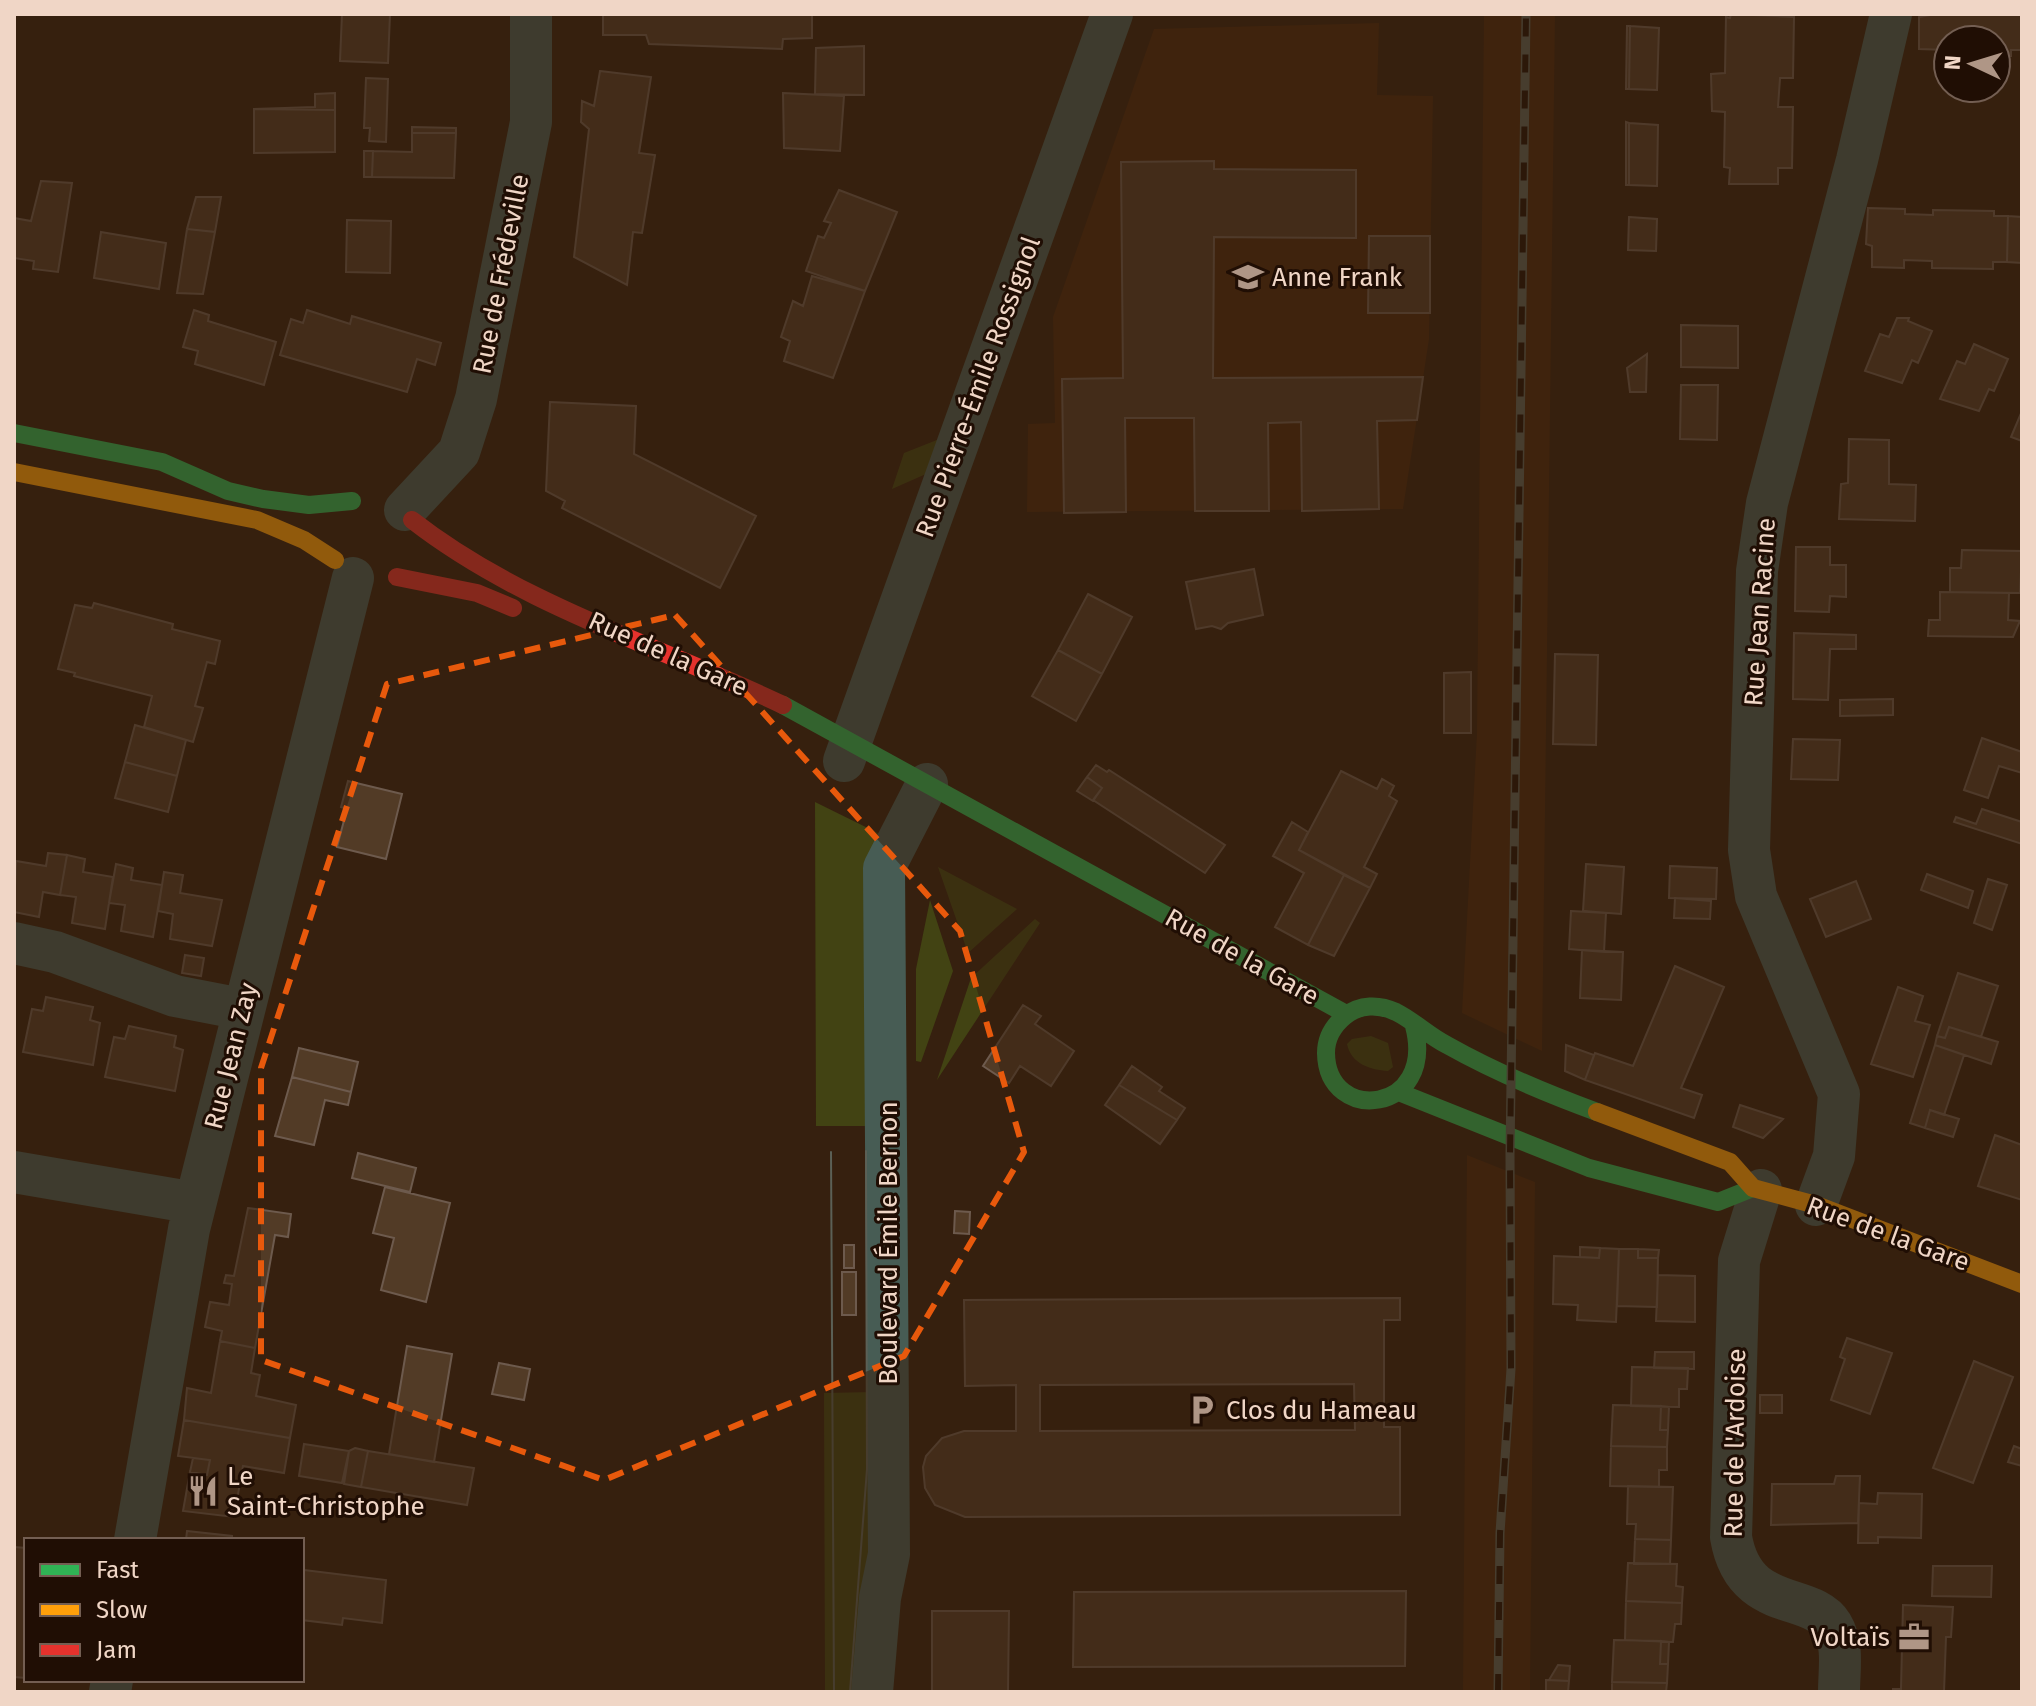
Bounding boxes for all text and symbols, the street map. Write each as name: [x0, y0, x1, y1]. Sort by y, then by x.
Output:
north arrow: [1932, 24, 2012, 104]
text: N: [1939, 54, 1967, 71]
street label: Rue de Frédeville: [466, 171, 536, 377]
street label: Rue Pierre-Émile Rossignol: [909, 232, 1047, 542]
school or university icon: Anne Frank: [1231, 260, 1265, 294]
place label: Anne Frank: [1272, 262, 1403, 293]
street label: Rue Jean Racine: [1738, 517, 1782, 707]
street label: Rue de la Gare: [584, 605, 752, 703]
street label: Rue de la Gare: [1160, 902, 1324, 1012]
street label: Rue Jean Zay: [198, 979, 264, 1132]
street label: Boulevard Émile Bernon: [873, 1101, 904, 1385]
street label: Rue de la Gare: [1802, 1190, 1974, 1278]
street label: Rue de l'Ardoise: [1718, 1348, 1752, 1538]
parking icon: Clos du Hameau: [1185, 1393, 1219, 1427]
place label: Clos du Hameau: [1226, 1395, 1417, 1426]
place label: Le Saint-Christophe: [227, 1461, 425, 1522]
restaurant icon: Le Saint-Christophe: [186, 1474, 220, 1508]
legend: [24, 1538, 304, 1682]
text: Fast: [96, 1556, 139, 1584]
text: Slow: [96, 1596, 147, 1624]
office icon: Voltaïs: [1897, 1620, 1931, 1654]
place label: Voltaïs: [1811, 1622, 1890, 1653]
text: Jam: [96, 1636, 137, 1664]

